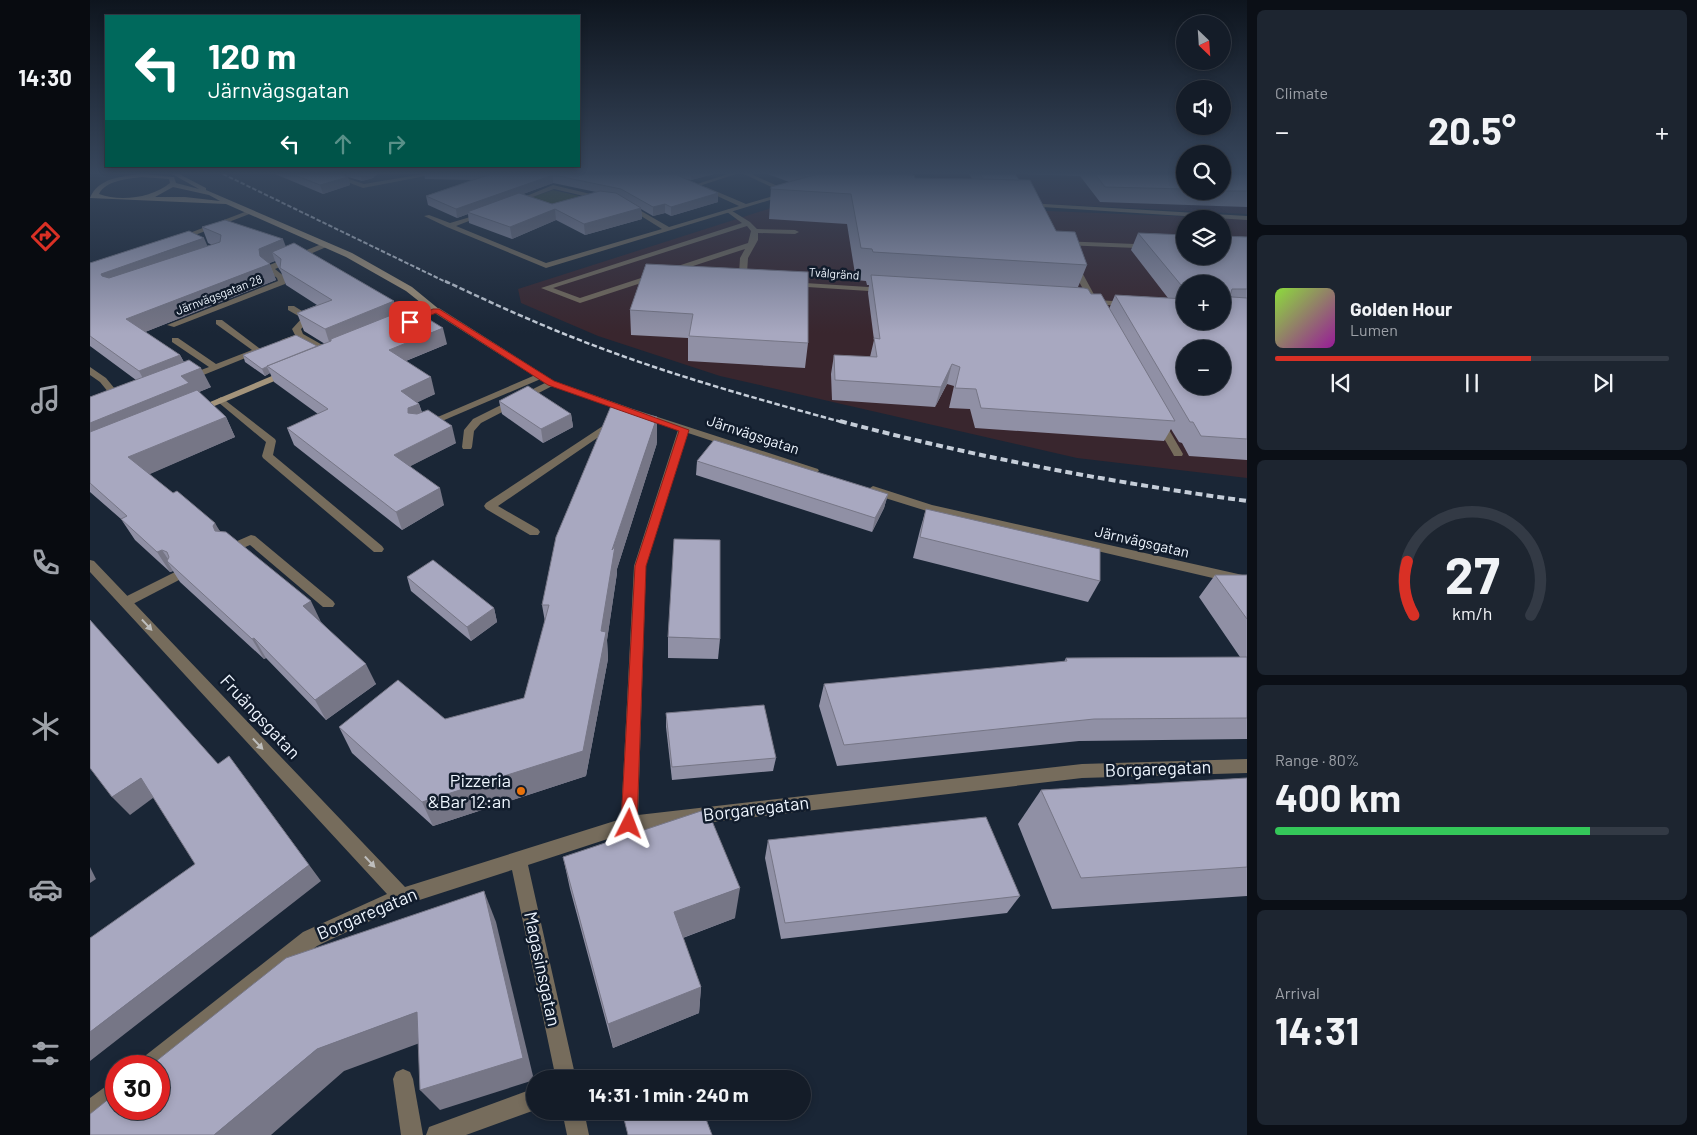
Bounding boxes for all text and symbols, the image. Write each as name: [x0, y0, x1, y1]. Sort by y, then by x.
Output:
north arrow: [1176, 15, 1231, 70]
map controls: [1176, 15, 1231, 395]
text: 120 m: [208, 34, 296, 76]
icon: left: [125, 35, 190, 100]
text: 14:30: [18, 64, 72, 90]
text: Järnvägsgatan: [208, 76, 349, 102]
button: sound: [1176, 80, 1231, 135]
text: Climate: [1275, 83, 1328, 102]
text: 20.5°: [1428, 107, 1516, 153]
text: −: [1275, 114, 1289, 148]
text: +: [1655, 114, 1669, 148]
icon: left: [276, 130, 304, 158]
icon: ahead: [329, 130, 357, 158]
icon: right: [382, 130, 410, 158]
button: search: [1176, 145, 1231, 200]
button: layers: [1176, 210, 1231, 265]
icon: directions: [28, 219, 63, 254]
street label: Tvålgränd: [808, 264, 860, 282]
street label: Järnvägsgatan 28: [173, 271, 264, 317]
button: +: [1176, 275, 1231, 330]
text: Golden Hour: [1350, 297, 1452, 320]
pin: [389, 301, 431, 343]
icon: arrive: [396, 308, 424, 336]
text: Lumen: [1350, 320, 1398, 339]
button: −: [1176, 340, 1231, 395]
icon: previous: [1327, 369, 1355, 397]
icon: pause: [1458, 369, 1486, 397]
icon: next: [1589, 369, 1617, 397]
icon: music: [28, 382, 63, 417]
street label: Järnvägsgatan: [705, 411, 802, 457]
street label: Järnvägsgatan: [1093, 521, 1191, 561]
text: 27: [1445, 542, 1500, 604]
icon: phone: [28, 545, 63, 580]
text: km/h: [1452, 602, 1492, 624]
one-way arrow: [141, 619, 153, 631]
street label: Fruängsgatan: [216, 670, 305, 763]
icon: climate: [28, 709, 63, 744]
one-way arrow: [252, 737, 264, 749]
text: Range · 80%: [1275, 750, 1359, 769]
street label: Borgaregatan: [1104, 755, 1212, 781]
place label: Pizzeria &Bar 12:an: [428, 769, 511, 812]
text: 400 km: [1275, 774, 1401, 820]
marker: Pizzeria &Bar 12:an: [515, 785, 527, 797]
street label: Borgaregatan: [702, 791, 810, 825]
position arrow: [602, 797, 654, 849]
one-way arrow: [364, 856, 376, 868]
icon: car: [28, 872, 63, 907]
street label: Borgaregatan: [313, 882, 420, 944]
street label: Magasinsgatan: [520, 909, 566, 1028]
text: Arrival: [1275, 983, 1320, 1002]
text: 14:31: [1275, 1007, 1359, 1053]
icon: filters: [28, 1036, 63, 1071]
speed limit sign: 30: [105, 1055, 170, 1120]
text: 14:31 · 1 min · 240 m: [588, 1083, 749, 1106]

